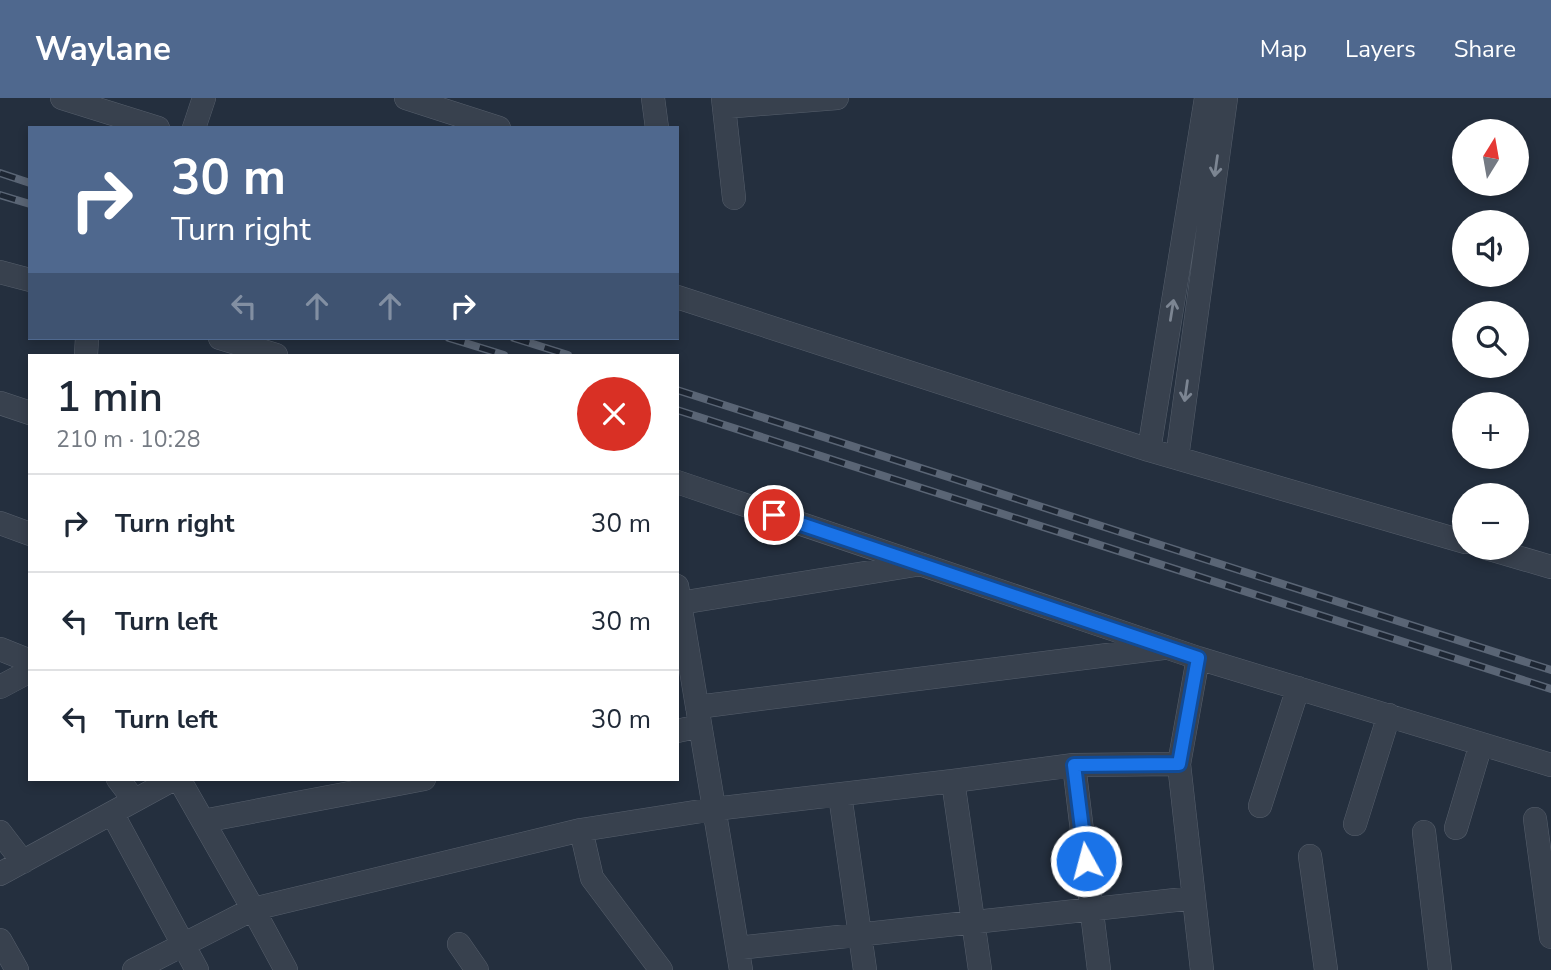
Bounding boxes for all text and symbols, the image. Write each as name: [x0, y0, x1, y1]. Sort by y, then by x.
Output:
text: Waylane: [35, 27, 171, 72]
text: Map: [1260, 33, 1307, 65]
text: Layers: [1345, 33, 1416, 65]
text: Share: [1454, 33, 1516, 65]
north arrow: [1452, 119, 1530, 196]
map controls: [1452, 119, 1529, 560]
text: 30 m: [171, 144, 286, 211]
icon: right: [56, 154, 147, 245]
one-way arrow: [1210, 154, 1223, 176]
text: Turn right: [171, 208, 311, 251]
button: sound: [1452, 210, 1529, 287]
icon: left: [225, 287, 263, 325]
icon: ahead: [298, 287, 336, 325]
icon: ahead: [371, 287, 409, 325]
icon: right: [444, 287, 482, 325]
one-way arrow: [1166, 299, 1179, 322]
button: search: [1452, 301, 1529, 378]
text: 1 min: [56, 369, 163, 426]
button: close: [577, 377, 651, 451]
one-way arrow: [1179, 379, 1192, 402]
button: +: [1452, 392, 1529, 469]
text: 210 m · 10:28: [56, 424, 201, 455]
button: −: [1452, 483, 1529, 560]
pin: [744, 485, 804, 545]
icon: arrive: [755, 496, 793, 534]
icon: right: [56, 504, 94, 542]
text: Turn right: [115, 506, 234, 541]
text: 30 m: [591, 506, 651, 541]
icon: left: [56, 602, 94, 640]
text: Turn left: [115, 604, 218, 639]
text: 30 m: [591, 604, 651, 639]
icon: left: [56, 700, 94, 738]
text: Turn left: [115, 702, 218, 737]
text: 30 m: [591, 702, 651, 737]
position arrow: [1049, 824, 1123, 898]

